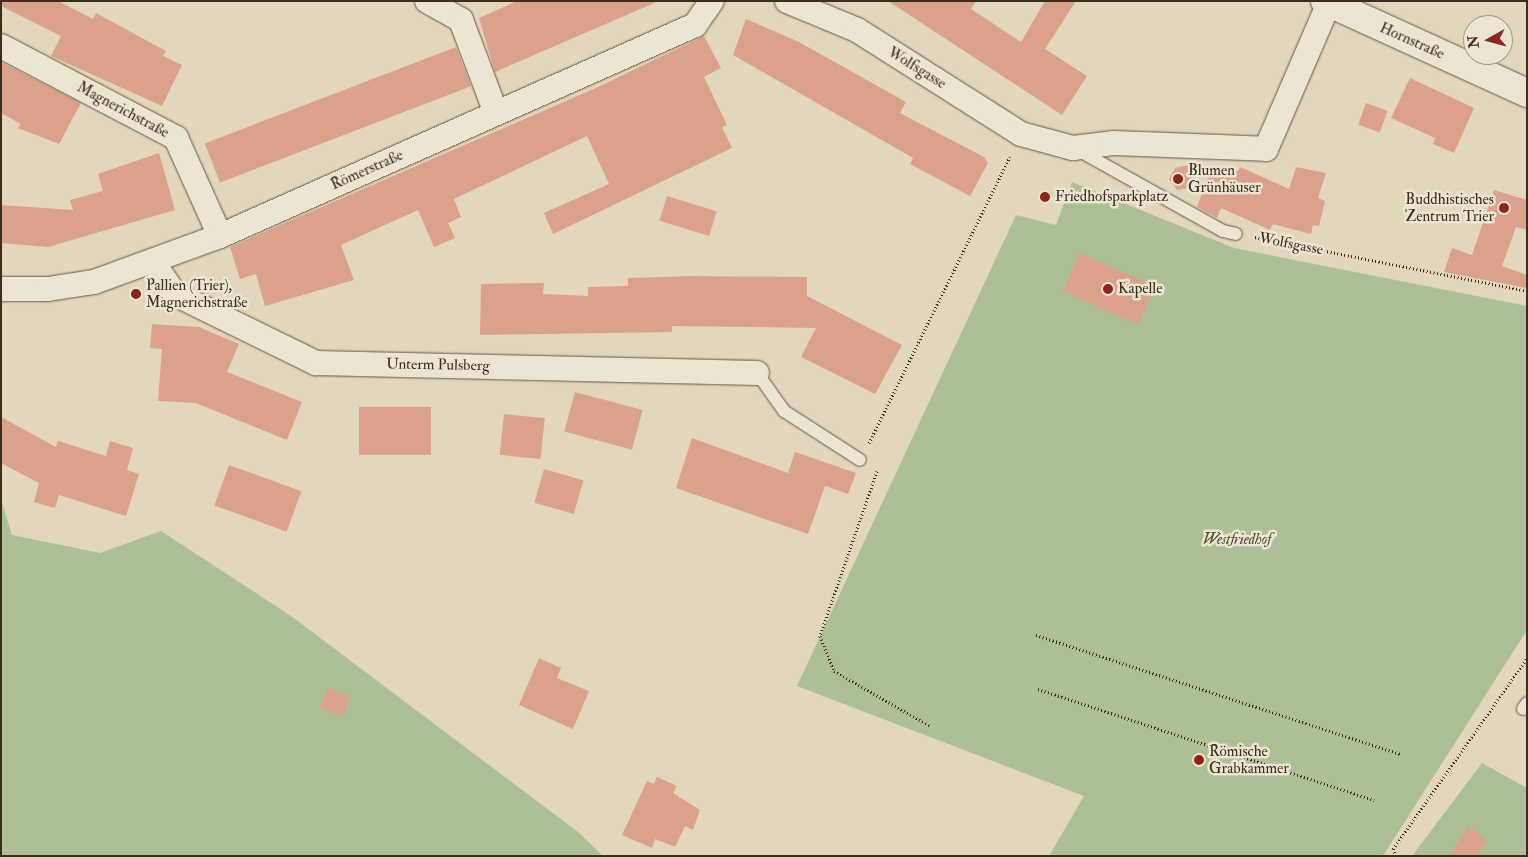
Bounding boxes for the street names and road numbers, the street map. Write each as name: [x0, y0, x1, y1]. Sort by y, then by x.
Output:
street label: Hornstraße: [1377, 19, 1447, 63]
street label: Wolfsgasse: [885, 43, 949, 93]
street label: Magnerichstraße: [74, 78, 172, 142]
street label: Römerstraße: [328, 146, 406, 194]
street label: Wolfsgasse: [1257, 229, 1325, 259]
street label: Unterm Pulsberg: [386, 355, 490, 375]

